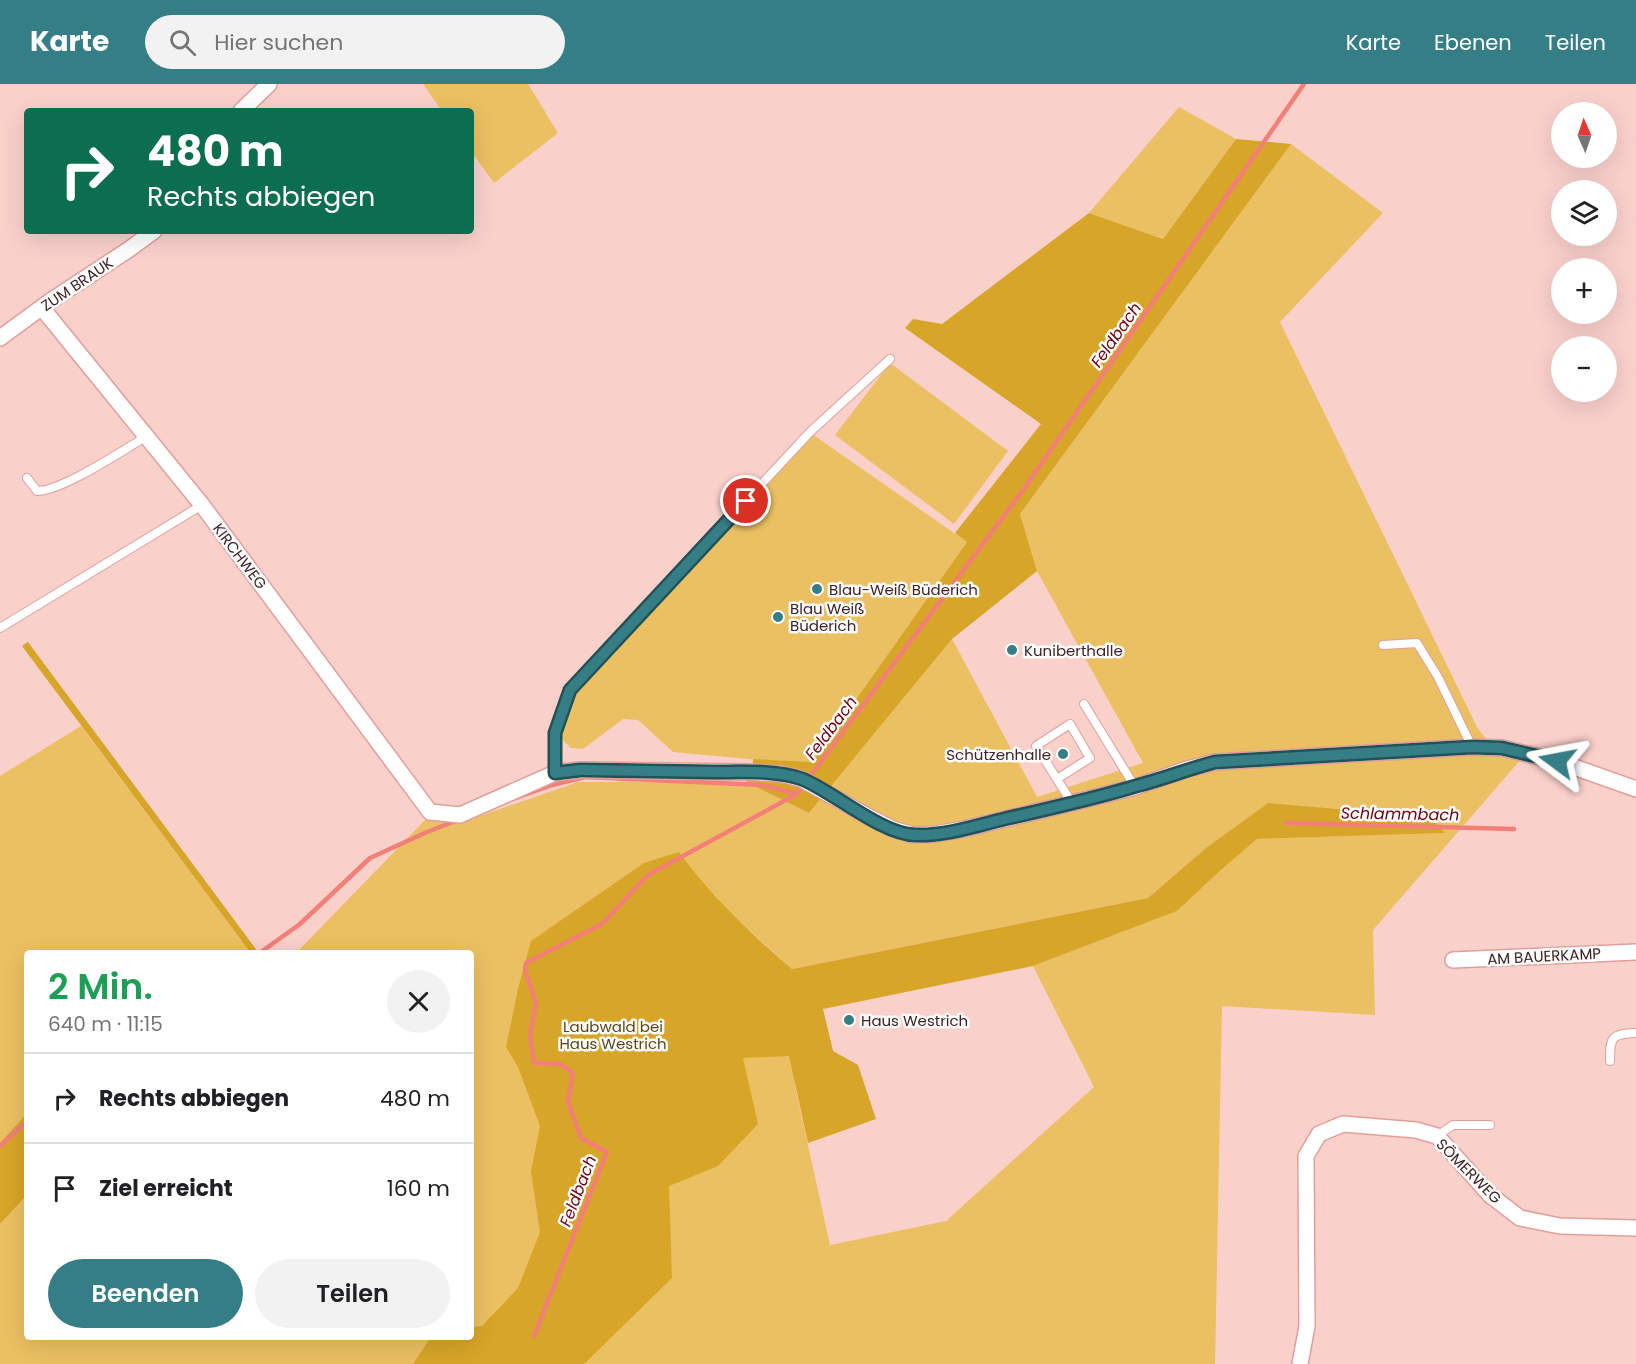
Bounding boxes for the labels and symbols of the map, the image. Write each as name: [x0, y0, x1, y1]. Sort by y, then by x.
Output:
north arrow: [1551, 102, 1617, 168]
street label: ZUM BRAUK: [37, 252, 117, 316]
water label: Feldbach: [1085, 298, 1147, 372]
pin: [720, 475, 771, 526]
street label: KIRCHWEG: [208, 519, 272, 594]
place label: Blau-Weiß Büderich: [829, 579, 978, 600]
marker: Blau-Weiß Büderich: [810, 582, 824, 596]
place label: Blau Weiß Büderich: [790, 598, 864, 636]
marker: Blau Weiß Büderich: [771, 610, 785, 624]
place label: Kuniberthalle: [1024, 640, 1123, 661]
marker: Kuniberthalle: [1005, 643, 1019, 657]
water label: Feldbach: [799, 691, 863, 765]
position arrow: [1525, 729, 1589, 793]
place label: Schützenhalle: [946, 744, 1051, 765]
marker: Schützenhalle: [1056, 747, 1070, 761]
water label: Schlammbach: [1341, 801, 1459, 827]
street label: AM BAUERKAMP: [1487, 943, 1602, 969]
place label: Haus Westrich: [861, 1010, 968, 1031]
marker: Haus Westrich: [842, 1013, 856, 1027]
park label: Laubwald bei Haus Westrich: [559, 1016, 667, 1054]
street label: SÖMERWEG: [1432, 1134, 1506, 1208]
water label: Feldbach: [554, 1152, 602, 1230]

